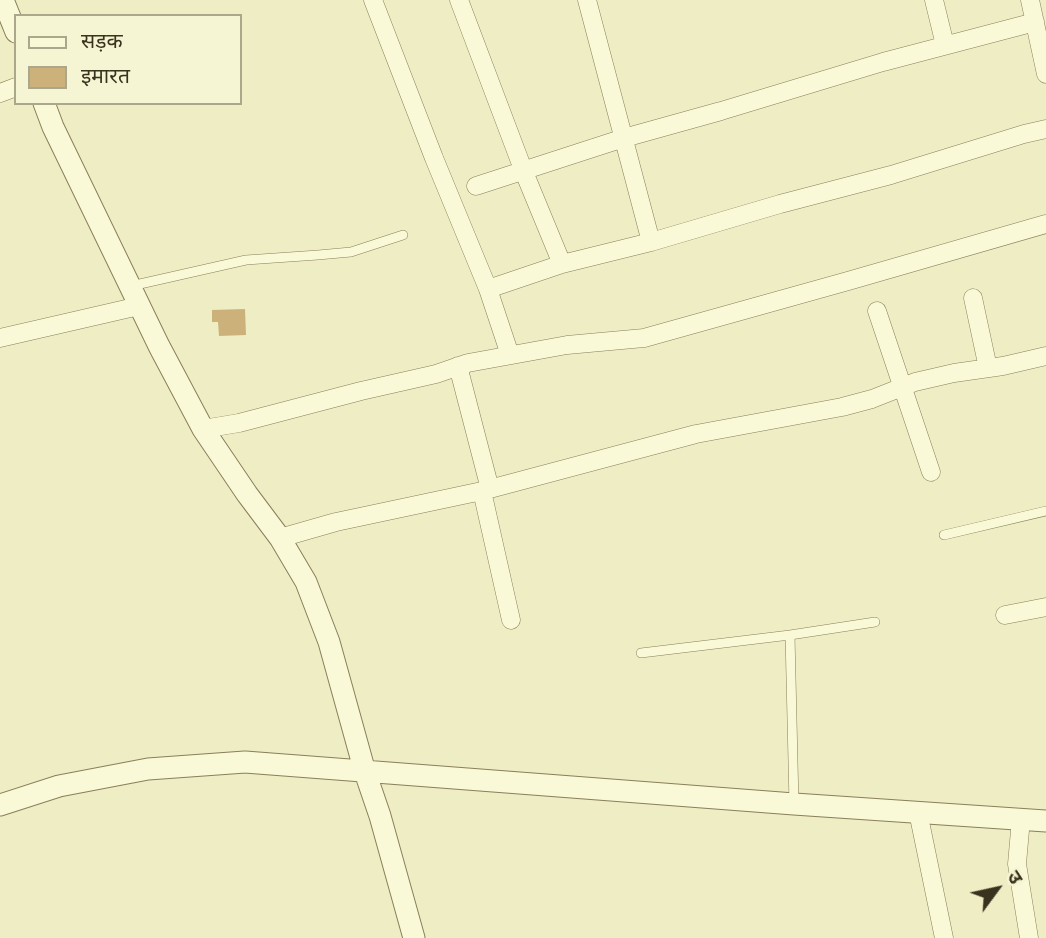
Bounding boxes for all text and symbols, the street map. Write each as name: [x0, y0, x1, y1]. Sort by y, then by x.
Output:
legend: [14, 14, 242, 105]
text: सड़क: [81, 29, 123, 53]
text: इमारत: [81, 64, 130, 88]
north arrow: [962, 854, 1032, 924]
text: उ: [1003, 867, 1027, 888]

